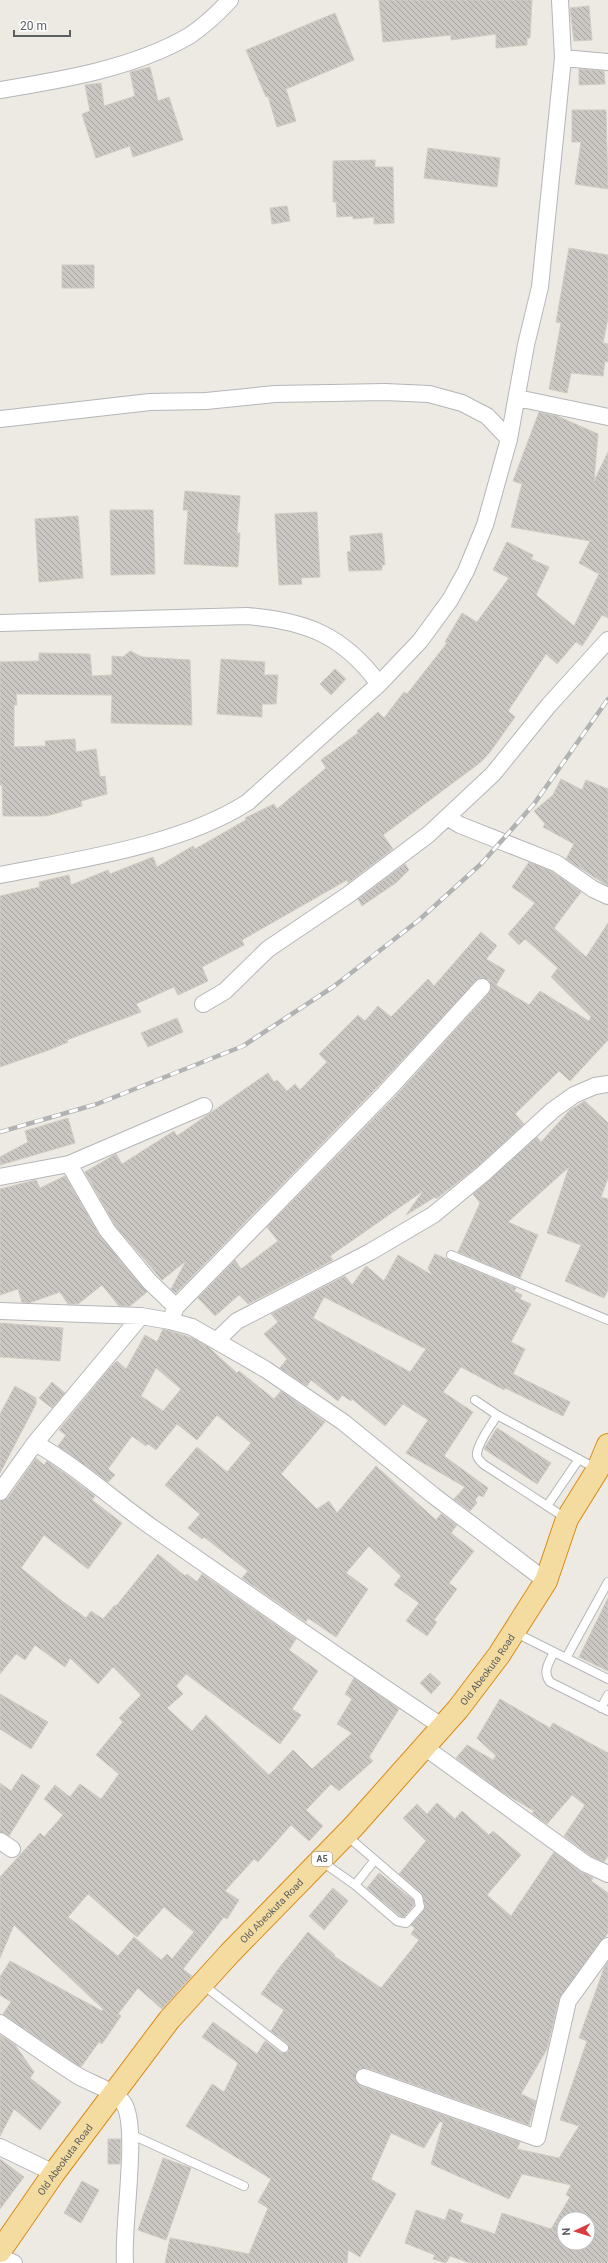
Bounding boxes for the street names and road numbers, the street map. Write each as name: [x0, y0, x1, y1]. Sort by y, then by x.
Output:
street label: Old Abeokuta Road: [458, 1632, 517, 1708]
road number: A5: [312, 1852, 332, 1866]
street label: Old Abeokuta Road: [238, 1877, 305, 1945]
street label: Old Abeokuta Road: [35, 2122, 95, 2197]

